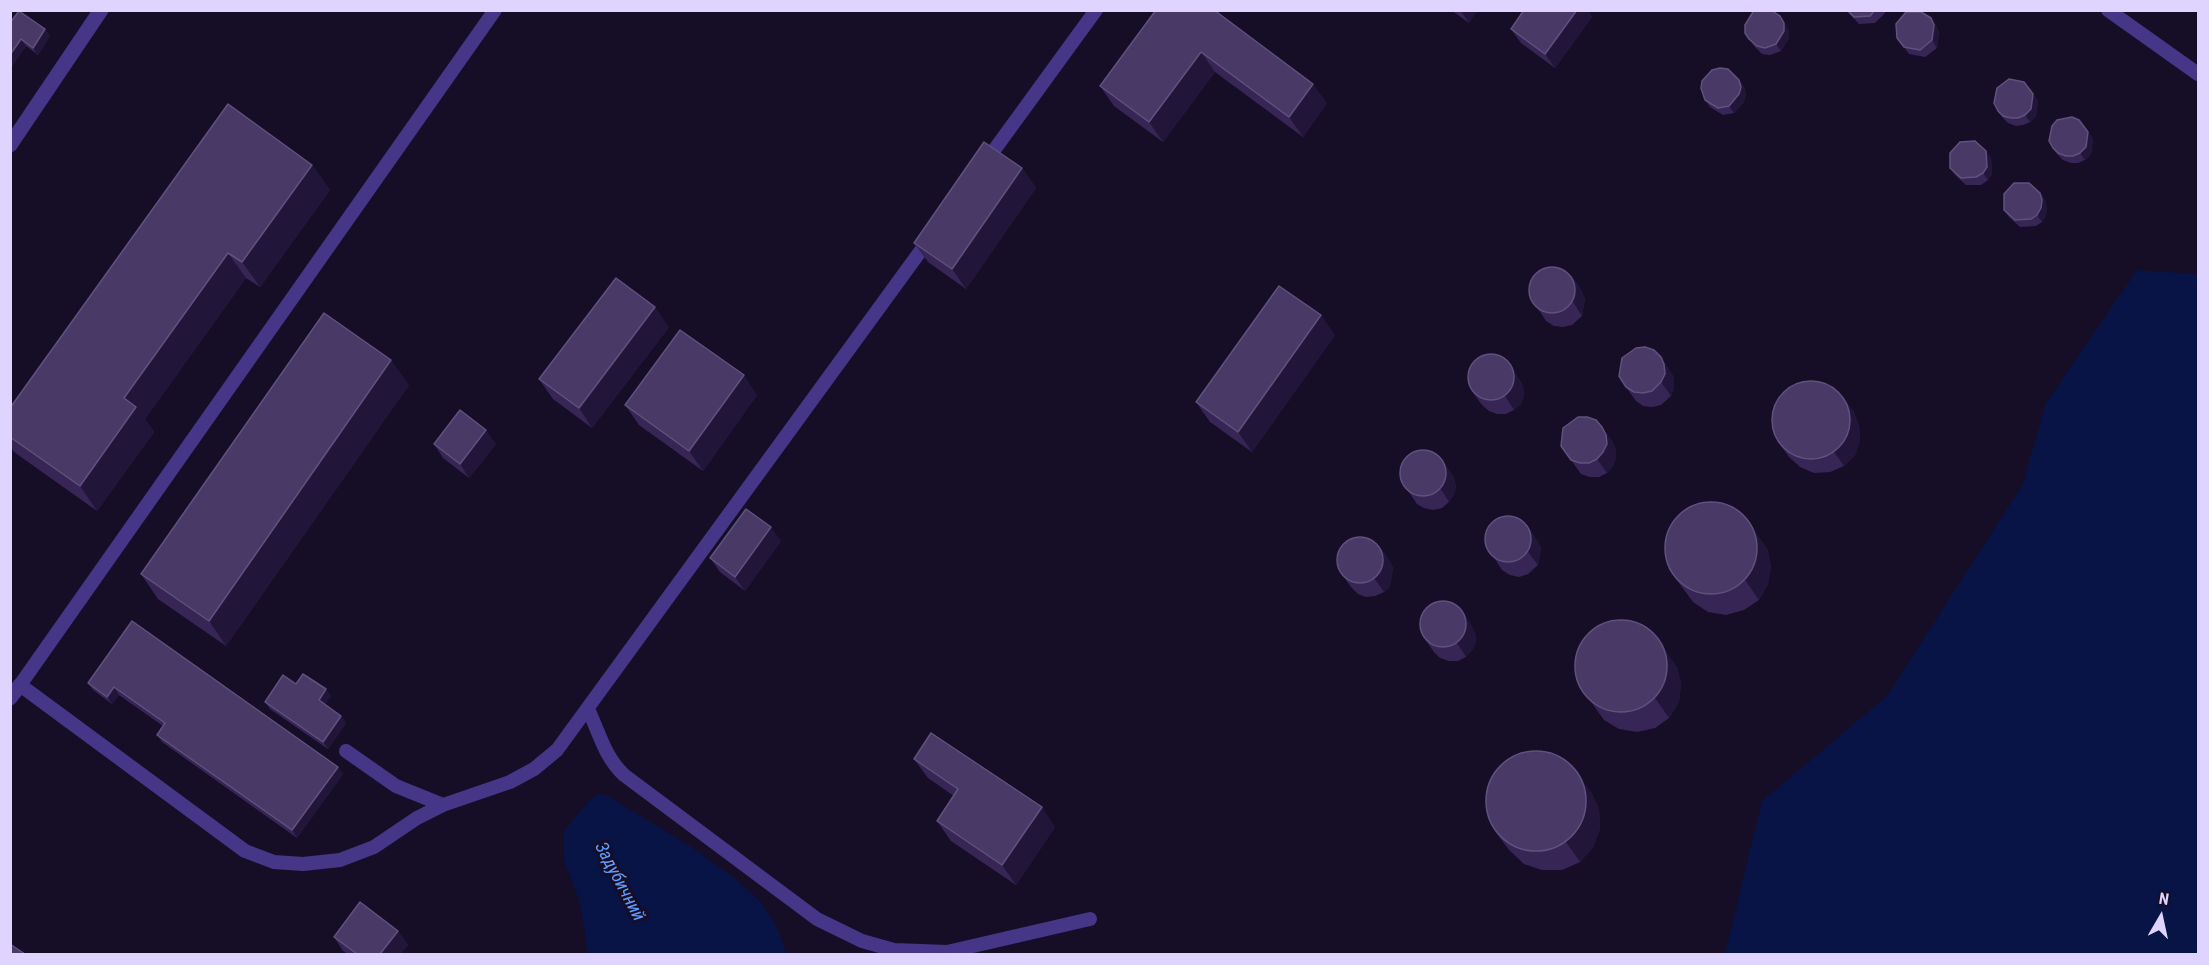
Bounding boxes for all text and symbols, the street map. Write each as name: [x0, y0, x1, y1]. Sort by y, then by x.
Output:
water label: Задубичний: [589, 839, 649, 925]
north arrow: [2131, 887, 2191, 947]
text: N: [2158, 889, 2170, 909]

